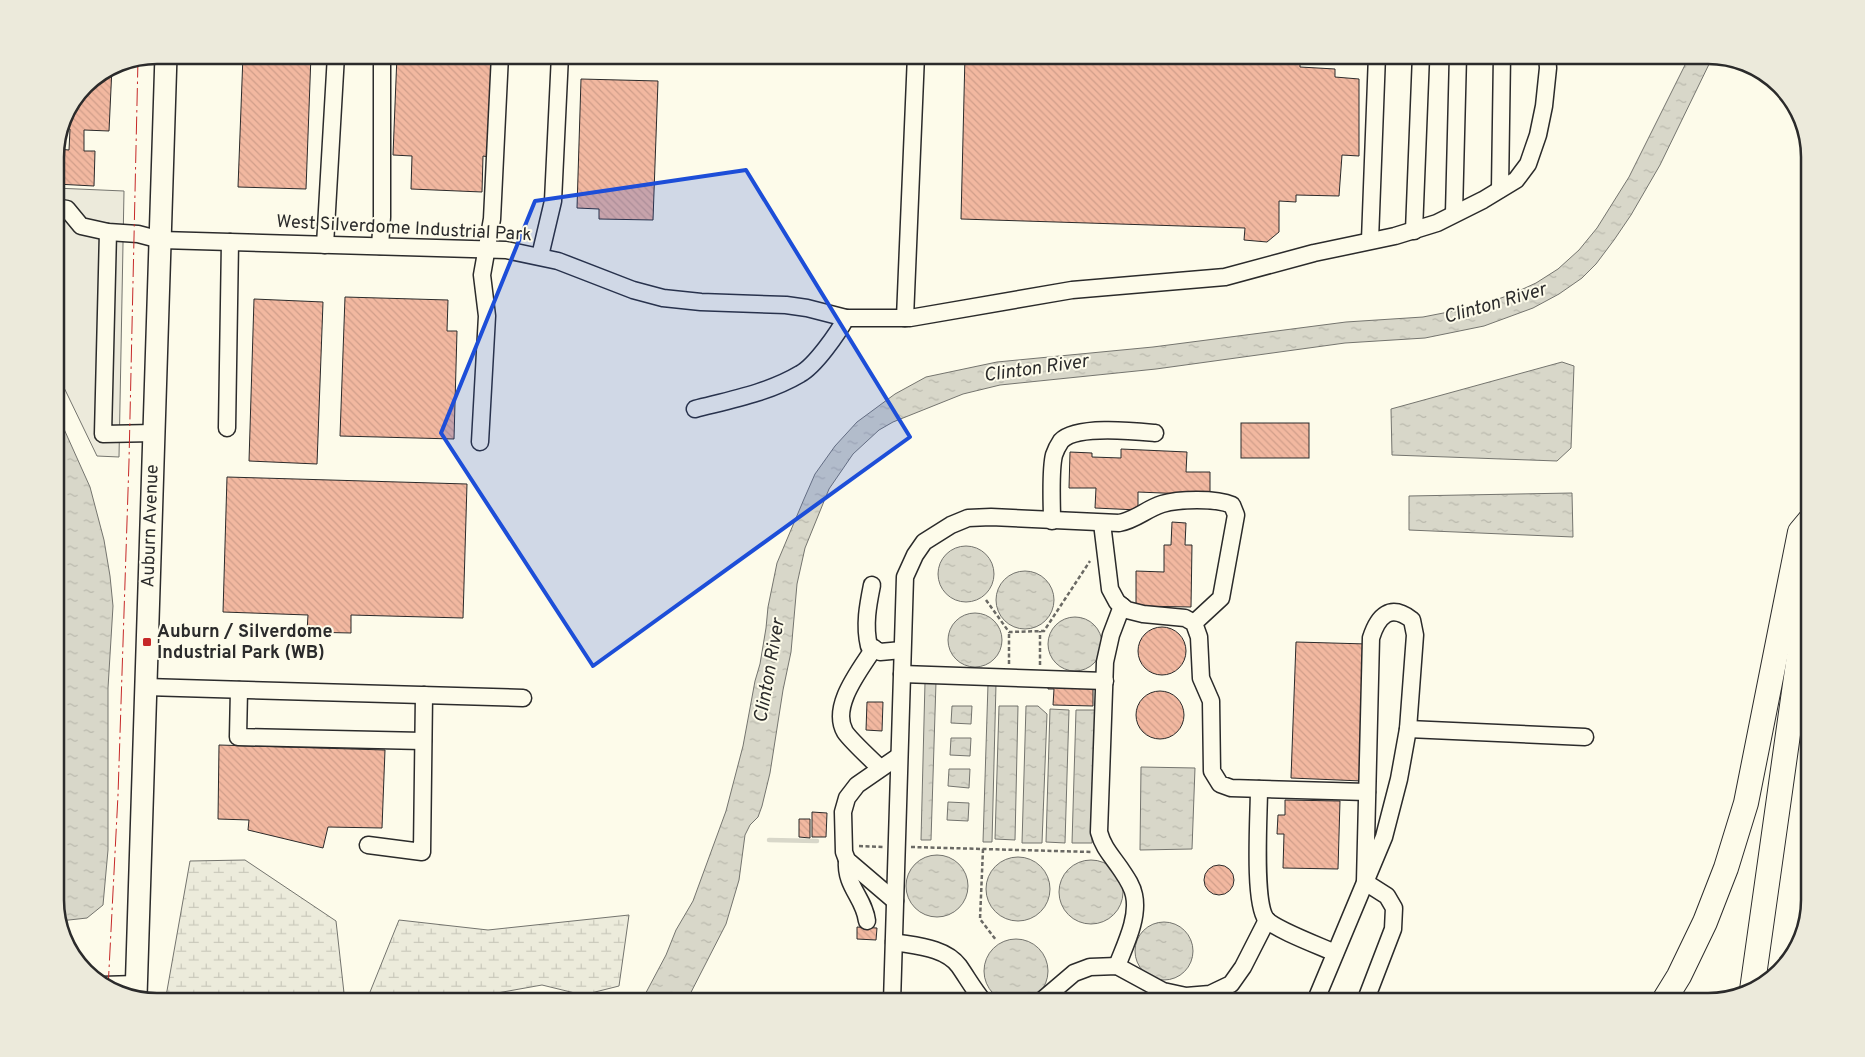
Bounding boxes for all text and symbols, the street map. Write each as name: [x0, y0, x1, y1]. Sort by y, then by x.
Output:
street label: West Silverdome Industrial Park: [276, 211, 532, 247]
water label: Clinton River: [1441, 277, 1551, 330]
water label: Clinton River: [982, 350, 1092, 388]
street label: Auburn Avenue: [137, 464, 165, 588]
water label: Clinton River: [749, 615, 791, 725]
place label: Auburn / Silverdome Industrial Park (WB): [157, 621, 333, 665]
marker: Auburn / Silverdome Industrial Park (WB): [141, 636, 153, 648]

